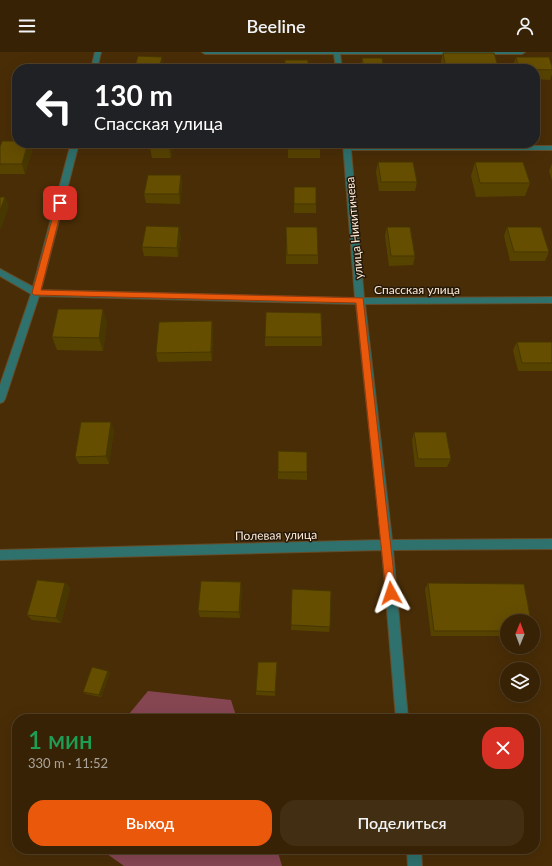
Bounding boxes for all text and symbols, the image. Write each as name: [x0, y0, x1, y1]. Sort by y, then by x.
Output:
icon: menu: [16, 15, 38, 37]
text: Beeline: [246, 15, 306, 37]
icon: person: [514, 15, 536, 37]
text: 130 m: [94, 78, 173, 112]
icon: left: [28, 80, 80, 132]
text: Спасская улица: [94, 112, 223, 134]
street label: улица Никитичева: [342, 176, 366, 280]
pin: [43, 186, 77, 220]
icon: arrive: [49, 192, 71, 214]
street label: Спасская улица: [374, 282, 460, 297]
street label: Полевая улица: [235, 527, 317, 543]
position arrow: [370, 572, 412, 614]
north arrow: [500, 614, 540, 654]
map controls: [500, 614, 540, 702]
button: layers: [500, 662, 540, 702]
text: 1 мин: [28, 725, 92, 754]
button: close: [482, 727, 524, 769]
text: 330 m · 11:52: [28, 755, 108, 771]
button: Выход: [28, 800, 272, 846]
button: Поделиться: [280, 800, 524, 846]

